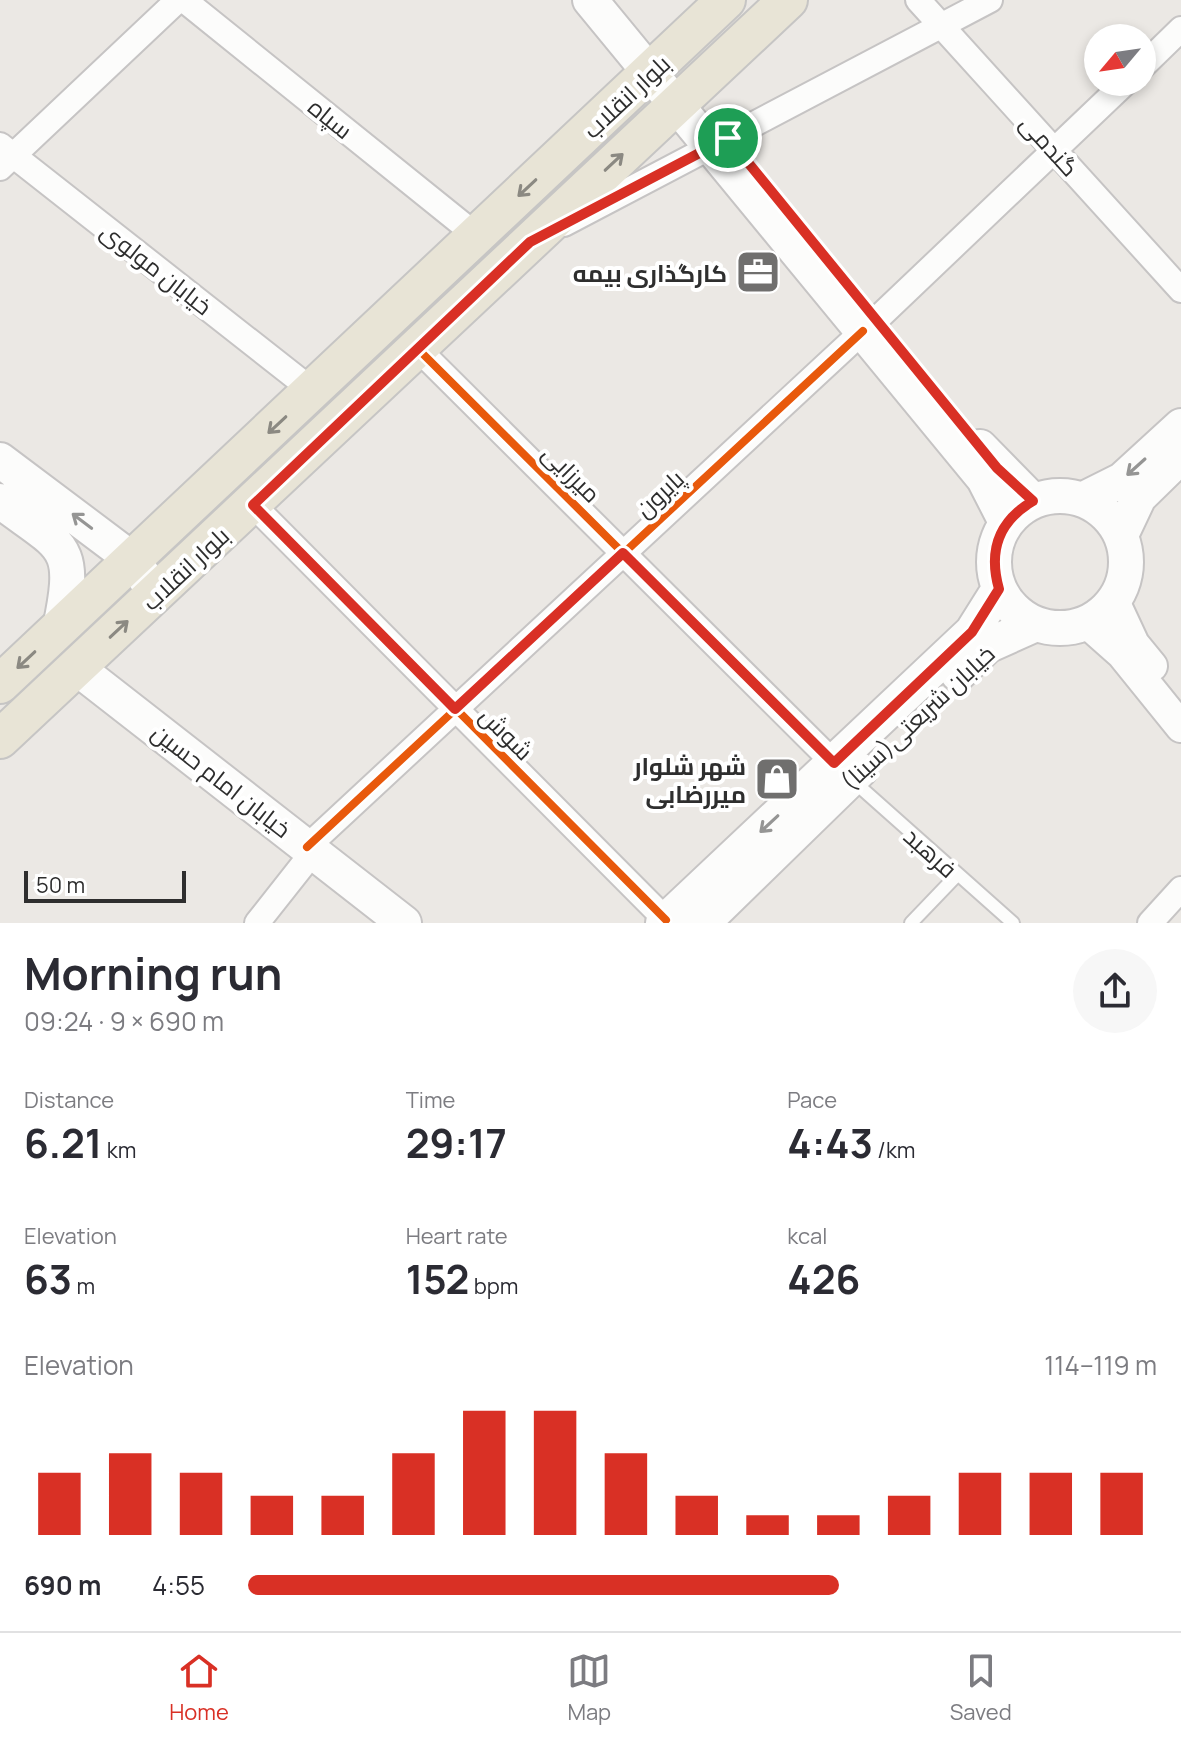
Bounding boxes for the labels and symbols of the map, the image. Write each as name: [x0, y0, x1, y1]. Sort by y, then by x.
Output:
north arrow: [1084, 24, 1156, 96]
street label: بلوار انقلاب: [575, 47, 677, 145]
street label: سپاه: [302, 90, 360, 146]
pin: [694, 104, 762, 172]
street label: گندمی: [1013, 107, 1087, 183]
one-way arrow: [603, 154, 623, 172]
one-way arrow: [517, 179, 537, 198]
street label: خیابان مولوی: [94, 214, 220, 322]
office icon: کارگذاری بیمه: [734, 248, 782, 296]
place label: کارگذاری بیمه: [573, 256, 727, 289]
one-way arrow: [267, 415, 287, 434]
street label: میرزایی: [536, 437, 608, 509]
one-way arrow: [1126, 458, 1146, 476]
street label: پایرون: [627, 461, 692, 525]
one-way arrow: [72, 513, 93, 530]
street label: بلوار انقلاب: [134, 519, 236, 617]
one-way arrow: [109, 620, 129, 639]
street label: خیابان شریعتی(سینا): [833, 637, 1001, 797]
one-way arrow: [16, 650, 36, 669]
street label: شوش: [473, 699, 541, 767]
street label: خیابان امام حسین: [145, 715, 298, 846]
place label: شهر شلوار میررضابی: [633, 749, 746, 810]
shop icon: شهر شلوار میررضابی: [753, 755, 801, 803]
one-way arrow: [760, 814, 780, 832]
street label: فرهبد: [897, 819, 965, 885]
scale bar: [24, 867, 186, 903]

